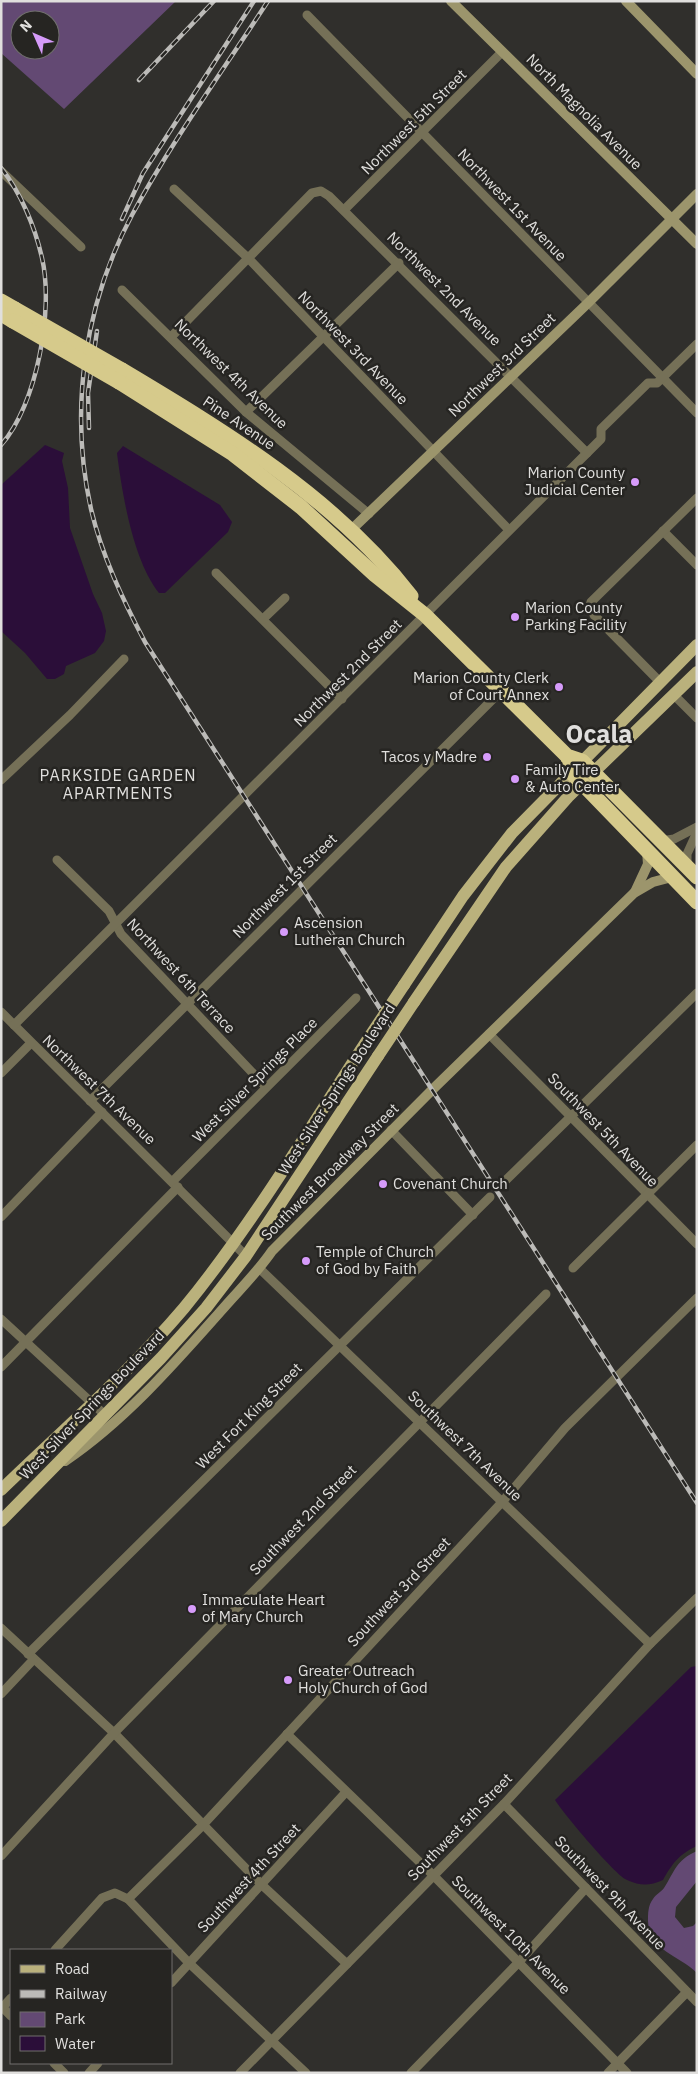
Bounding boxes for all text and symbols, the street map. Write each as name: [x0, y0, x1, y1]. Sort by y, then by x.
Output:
north arrow: [10, 10, 60, 60]
text: N: [16, 16, 36, 36]
street label: North Magnolia Avenue: [522, 50, 646, 174]
street label: Northwest 5th Street: [357, 65, 470, 178]
street label: Northwest 1st Avenue: [454, 144, 571, 265]
street label: Northwest 2nd Avenue: [383, 228, 505, 350]
street label: Northwest 3rd Avenue: [294, 287, 413, 408]
street label: Northwest 3rd Street: [444, 309, 559, 421]
street label: Northwest 4th Avenue: [171, 315, 292, 433]
street label: Pine Avenue: [199, 391, 279, 454]
place label: Marion County Judicial Center: [524, 463, 626, 499]
marker: Marion County Judicial Center: [629, 476, 641, 488]
place label: Marion County Parking Facility: [525, 598, 627, 634]
marker: Marion County Parking Facility: [509, 611, 521, 623]
street label: Northwest 2nd Street: [290, 615, 406, 731]
place label: Marion County Clerk of Court Annex: [413, 668, 549, 704]
marker: Marion County Clerk of Court Annex: [553, 681, 565, 693]
district label: Ocala: [566, 717, 632, 750]
place label: Tacos y Madre: [381, 747, 477, 766]
marker: Tacos y Madre: [481, 751, 493, 763]
place label: Family Tire & Auto Center: [525, 760, 620, 796]
district label: PARKSIDE GARDEN APARTMENTS: [39, 765, 197, 803]
marker: Family Tire & Auto Center: [509, 773, 521, 785]
street label: Northwest 1st Street: [228, 829, 341, 942]
place label: Ascension Lutheran Church: [294, 913, 405, 949]
street label: Northwest 6th Terrace: [123, 914, 240, 1037]
marker: Ascension Lutheran Church: [278, 926, 290, 938]
street label: West Silver Springs Boulevard: [274, 999, 399, 1178]
street label: West Silver Springs Place: [188, 1013, 321, 1146]
street label: Northwest 7th Avenue: [39, 1031, 160, 1149]
street label: Southwest 5th Avenue: [544, 1069, 663, 1191]
street label: Southwest Broadway Street: [257, 1099, 402, 1244]
place label: Covenant Church: [393, 1174, 508, 1193]
marker: Covenant Church: [377, 1178, 389, 1190]
place label: Temple of Church of God by Faith: [316, 1242, 434, 1278]
marker: Temple of Church of God by Faith: [300, 1255, 312, 1267]
street label: West Silver Springs Boulevard: [15, 1326, 168, 1483]
street label: West Fort King Street: [192, 1359, 306, 1473]
street label: Southwest 7th Avenue: [404, 1386, 526, 1505]
street label: Southwest 2nd Street: [245, 1461, 360, 1579]
street label: Southwest 3rd Street: [343, 1533, 454, 1650]
place label: Immaculate Heart of Mary Church: [202, 1590, 325, 1626]
marker: Immaculate Heart of Mary Church: [186, 1603, 198, 1615]
place label: Greater Outreach Holy Church of God: [298, 1661, 428, 1697]
marker: Greater Outreach Holy Church of God: [282, 1674, 294, 1686]
street label: Southwest 5th Street: [403, 1769, 516, 1885]
street label: Southwest 4th Street: [193, 1819, 304, 1936]
street label: Southwest 9th Avenue: [551, 1832, 670, 1954]
street label: Southwest 10th Avenue: [448, 1871, 575, 1998]
legend: [10, 1949, 172, 2064]
text: Road: [55, 1959, 90, 1978]
text: Railway: [55, 1984, 108, 2003]
text: Park: [55, 2009, 85, 2028]
text: Water: [55, 2034, 96, 2053]

